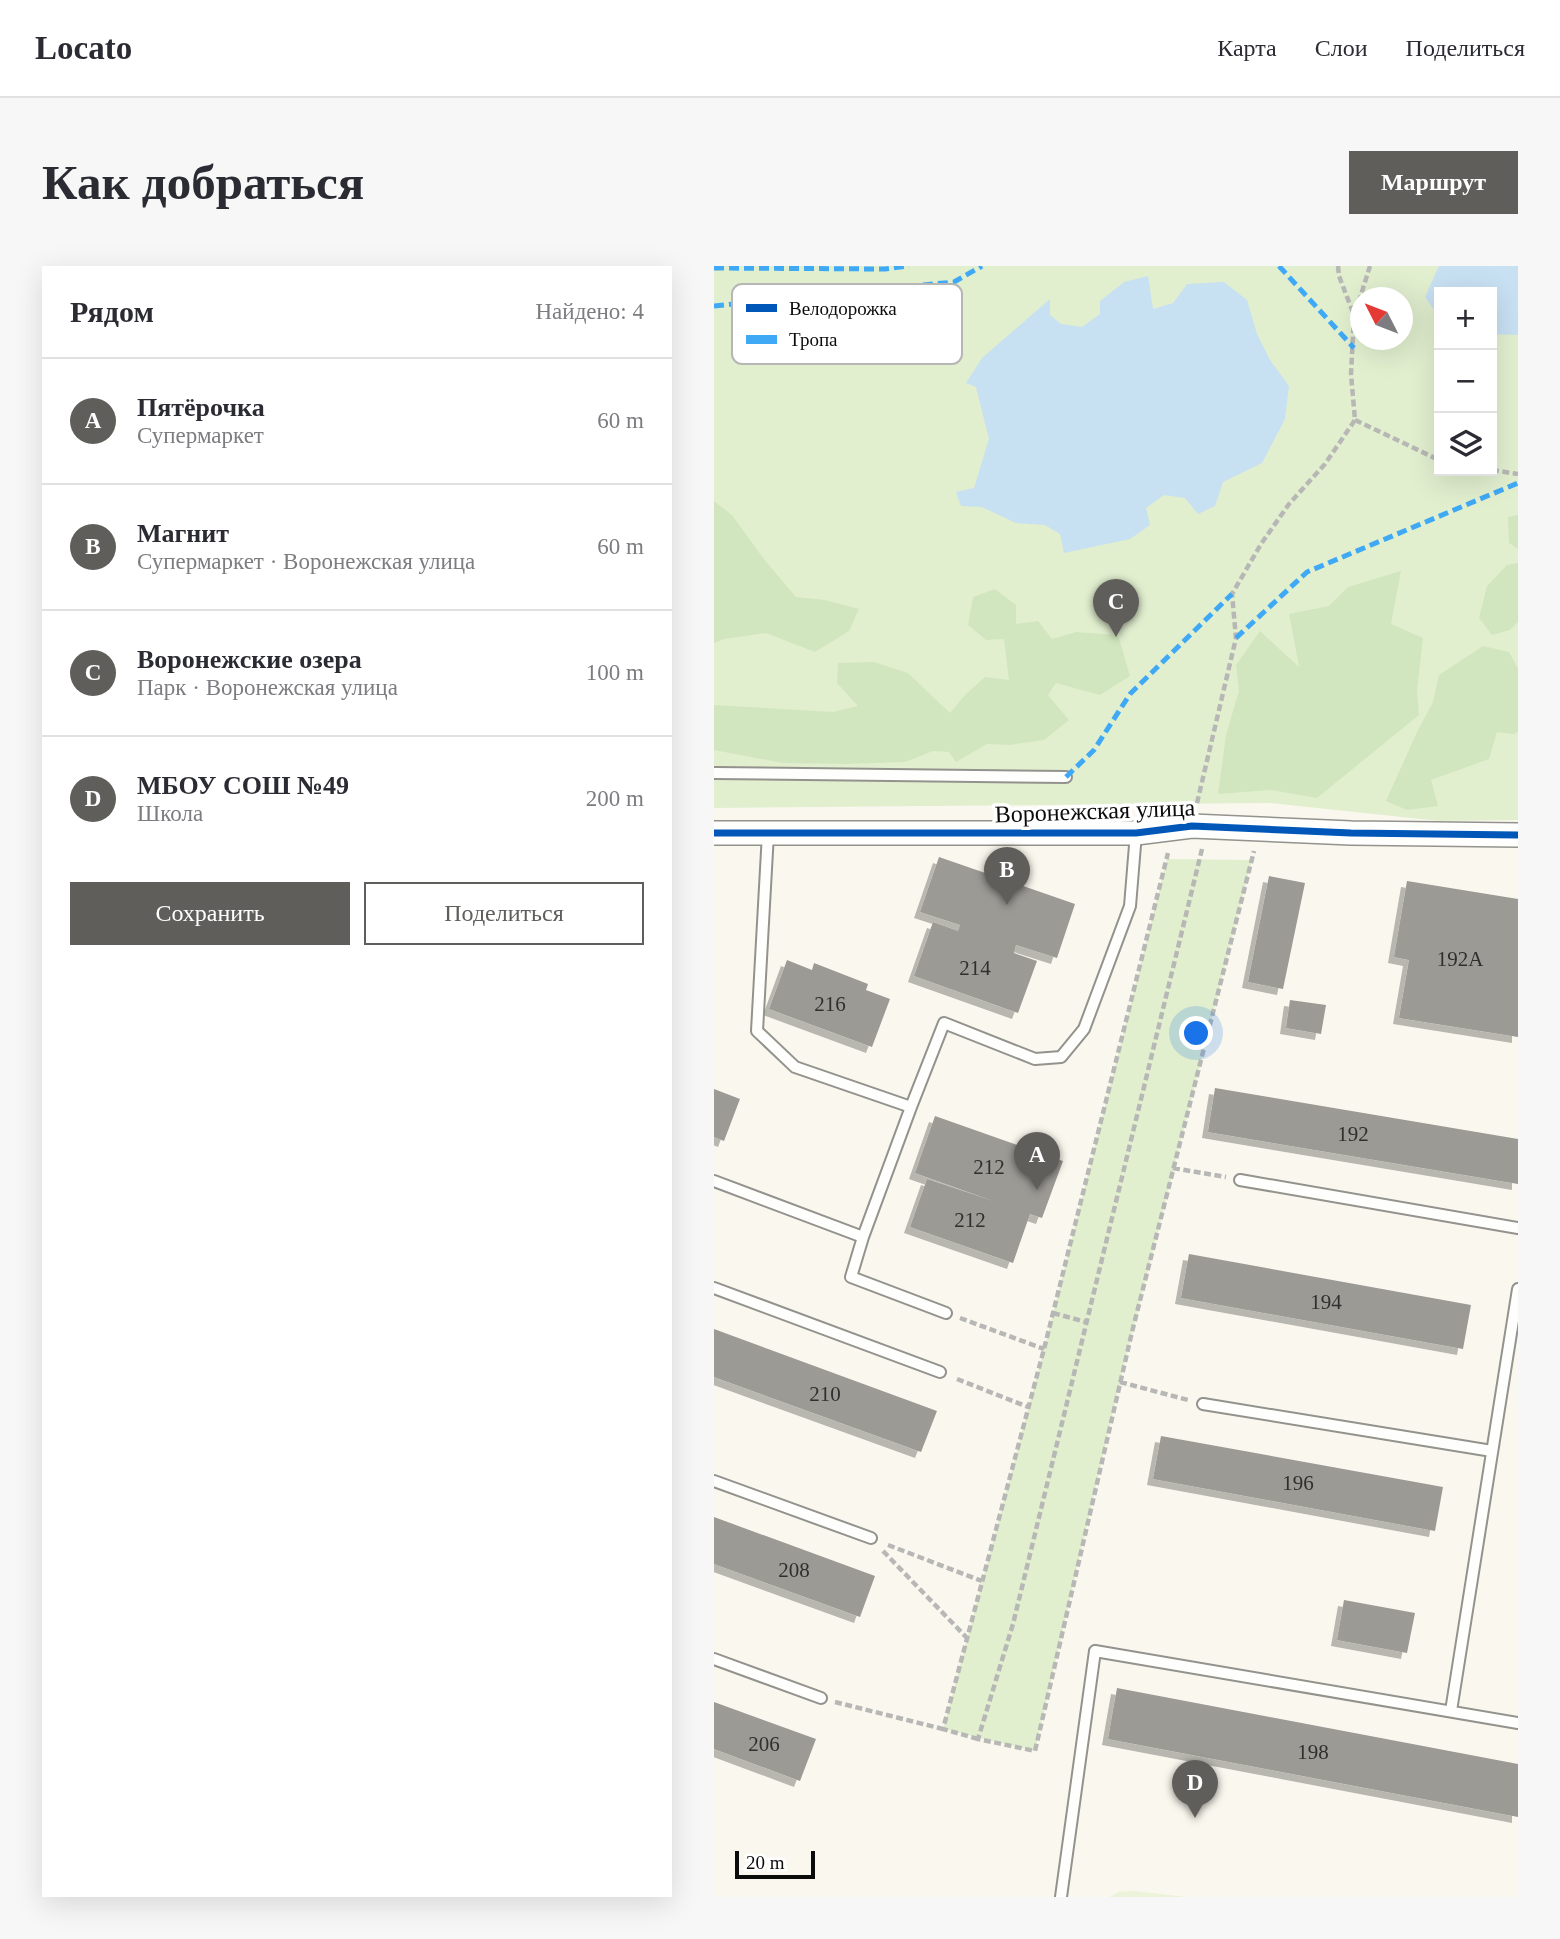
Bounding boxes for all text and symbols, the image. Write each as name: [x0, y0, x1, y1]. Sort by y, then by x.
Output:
text: Locato: [35, 30, 132, 66]
text: Карта: [1217, 35, 1277, 61]
text: Слои: [1315, 35, 1368, 61]
text: Поделиться: [1406, 35, 1525, 61]
button: Маршрут: [1349, 151, 1518, 214]
text: Как добраться: [42, 155, 364, 210]
legend: [732, 284, 962, 364]
north arrow: [1350, 287, 1413, 350]
map controls: [1434, 287, 1497, 476]
button: +: [1434, 287, 1497, 350]
text: Рядом: [70, 295, 154, 328]
text: Велодорожка: [789, 298, 897, 319]
text: Найдено: 4: [536, 299, 644, 324]
text: Тропа: [789, 329, 838, 350]
button: −: [1434, 350, 1497, 413]
text: Пятёрочка: [137, 393, 265, 422]
text: A: [85, 408, 101, 433]
text: 60 m: [597, 408, 644, 433]
button: layers: [1434, 413, 1497, 476]
text: Супермаркет: [137, 423, 264, 448]
text: Магнит: [137, 519, 229, 548]
text: B: [85, 534, 101, 559]
text: 60 m: [597, 534, 644, 559]
text: Супермаркет · Воронежская улица: [137, 549, 475, 574]
pin: C: [1093, 579, 1139, 637]
text: Воронежские озера: [137, 645, 362, 674]
text: C: [85, 660, 101, 685]
text: 100 m: [586, 660, 644, 685]
text: Парк · Воронежская улица: [137, 675, 398, 700]
text: МБОУ СОШ №49: [137, 771, 349, 800]
text: D: [85, 786, 101, 811]
text: 200 m: [586, 786, 644, 811]
street label: Воронежская улица: [994, 794, 1196, 827]
text: Школа: [137, 801, 203, 826]
pin: B: [984, 847, 1030, 905]
button: Сохранить: [70, 882, 350, 945]
button: Поделиться: [364, 882, 644, 945]
house number: 192А: [1437, 947, 1484, 971]
house number: 214: [959, 956, 991, 980]
house number: 216: [814, 992, 846, 1016]
your location: [1179, 1016, 1213, 1050]
house number: 192: [1337, 1122, 1369, 1146]
pin: A: [1014, 1132, 1060, 1190]
house number: 212: [973, 1155, 1005, 1179]
house number: 212: [954, 1208, 986, 1232]
house number: 194: [1310, 1290, 1342, 1314]
house number: 210: [809, 1382, 841, 1406]
house number: 196: [1282, 1471, 1314, 1495]
house number: 208: [778, 1558, 810, 1582]
house number: 206: [748, 1732, 780, 1756]
house number: 198: [1297, 1740, 1329, 1764]
pin: D: [1172, 1760, 1218, 1818]
scale bar: [735, 1848, 816, 1880]
text: 20 m: [746, 1852, 785, 1873]

